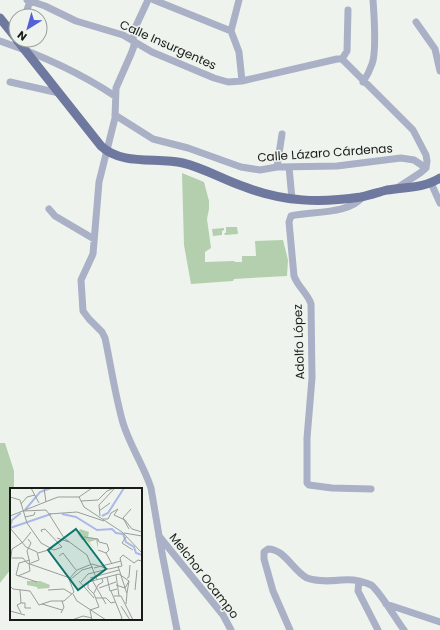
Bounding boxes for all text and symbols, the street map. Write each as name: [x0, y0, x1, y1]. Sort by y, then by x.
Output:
north arrow: [8, 8, 48, 48]
street label: Calle Insurgentes: [117, 16, 219, 74]
text: N: [14, 27, 30, 45]
street label: Calle Lázaro Cárdenas: [257, 139, 393, 166]
street label: Adolfo López: [289, 304, 308, 380]
inset map: [10, 488, 142, 620]
street label: Melchor Ocampo: [166, 529, 243, 622]

